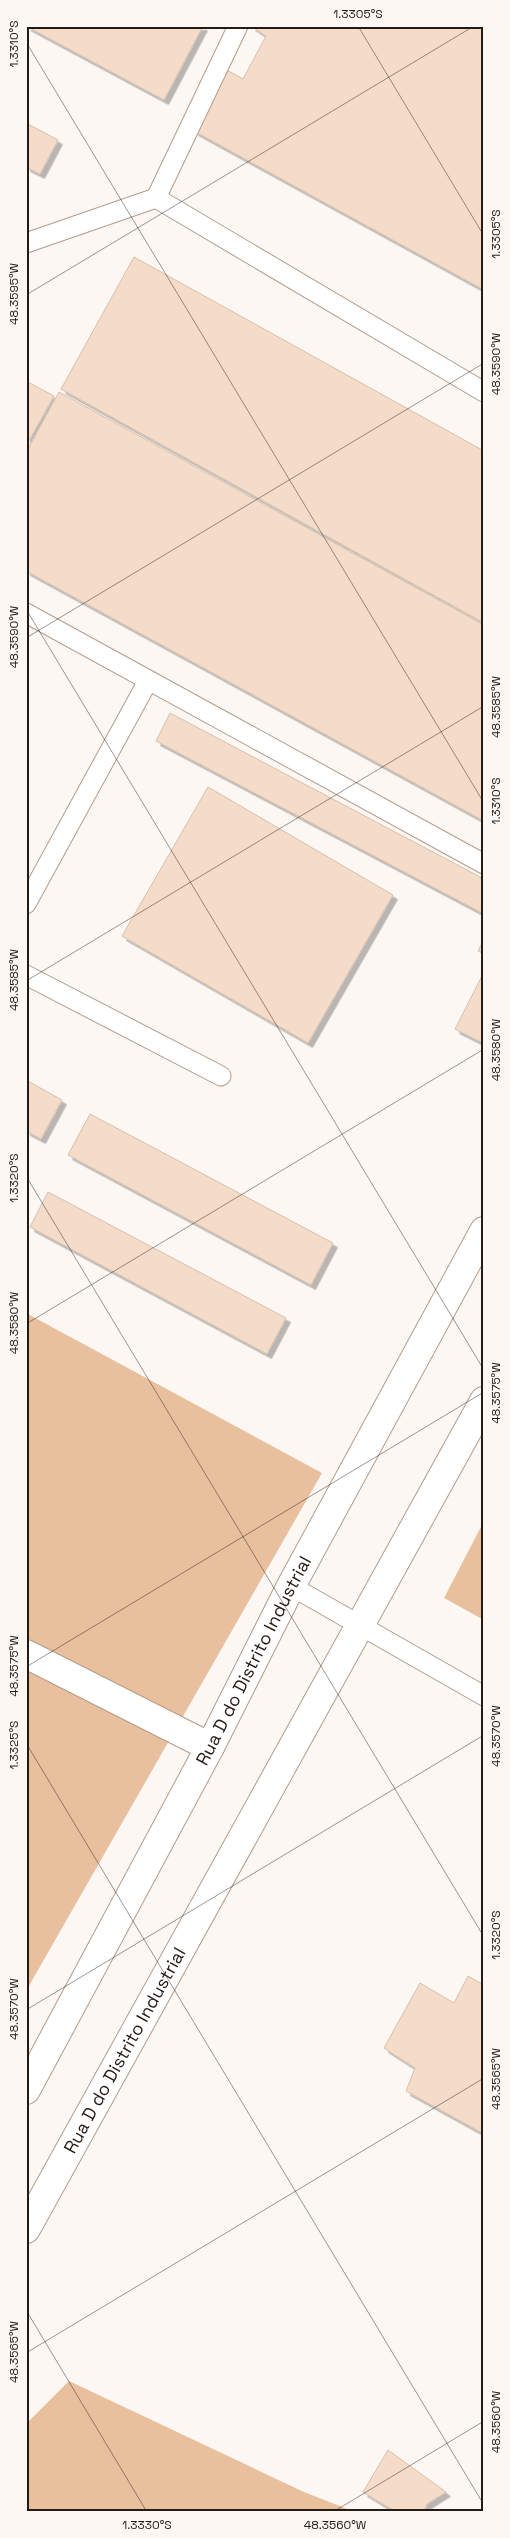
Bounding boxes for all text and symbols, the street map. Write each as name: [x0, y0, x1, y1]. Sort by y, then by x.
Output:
text: 1.3305°S: [333, 6, 383, 22]
text: 1.3310°S: [6, 20, 22, 68]
text: 1.3305°S: [488, 209, 504, 259]
text: 48.3595°W: [6, 262, 22, 325]
text: 48.3590°W: [488, 332, 504, 395]
text: 48.3590°W: [6, 605, 22, 668]
text: 48.3585°W: [488, 675, 504, 738]
text: 1.3310°S: [488, 777, 504, 825]
text: 48.3585°W: [6, 948, 22, 1011]
text: 48.3580°W: [488, 1018, 504, 1081]
text: 1.3320°S: [6, 1153, 22, 1203]
text: 48.3580°W: [6, 1291, 22, 1354]
text: 48.3575°W: [488, 1362, 504, 1424]
street label: Rua D do Distrito Industrial: [190, 1552, 316, 1769]
text: 48.3575°W: [6, 1635, 22, 1697]
text: 48.3570°W: [488, 1705, 504, 1767]
text: 1.3325°S: [6, 1721, 22, 1769]
text: 1.3320°S: [488, 1910, 504, 1960]
street label: Rua D do Distrito Industrial: [58, 1943, 190, 2157]
text: 48.3570°W: [6, 1978, 22, 2040]
text: 48.3565°W: [488, 2047, 504, 2110]
text: 48.3565°W: [6, 2320, 22, 2383]
text: 48.3560°W: [488, 2390, 504, 2453]
text: 1.3330°S: [122, 2517, 172, 2533]
text: 48.3560°W: [304, 2517, 367, 2533]

